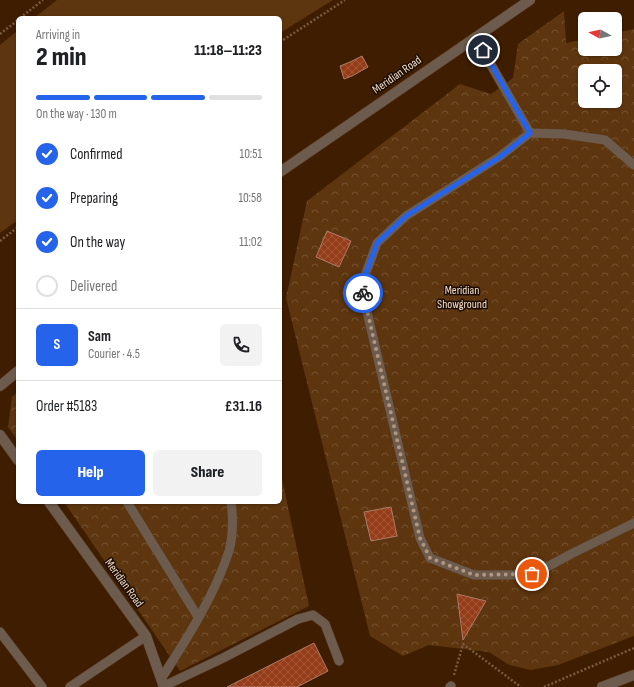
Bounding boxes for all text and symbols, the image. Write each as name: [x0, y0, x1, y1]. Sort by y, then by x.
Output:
north arrow: [578, 12, 622, 56]
map controls: [578, 12, 622, 108]
text: Arriving in: [36, 27, 80, 43]
pin: [466, 33, 500, 67]
icon: home: [472, 39, 494, 61]
text: 11:18–11:23: [194, 41, 262, 60]
text: 2 min: [36, 42, 86, 73]
street label: Meridian Road: [370, 53, 424, 97]
button: locate: [578, 64, 622, 108]
text: On the way · 130 m: [36, 106, 117, 122]
icon: check: [36, 143, 58, 165]
text: Confirmed: [70, 145, 123, 164]
text: 10:51: [240, 146, 262, 162]
icon: check: [36, 187, 58, 209]
text: Preparing: [70, 189, 118, 208]
text: 10:58: [238, 190, 262, 206]
icon: check: [36, 231, 58, 253]
text: On the way: [70, 233, 125, 252]
text: 11:02: [239, 234, 262, 250]
courier: [343, 273, 383, 313]
text: Delivered: [70, 277, 117, 296]
icon: bike: [352, 282, 374, 304]
park label: Meridian Showground: [437, 283, 487, 312]
button: phone: [220, 324, 262, 366]
text: Sam: [88, 327, 111, 346]
text: S: [54, 335, 60, 354]
text: Courier · 4.5: [88, 346, 140, 362]
text: Order #5183: [36, 397, 97, 416]
text: £31.16: [225, 397, 262, 416]
button: Help: [36, 450, 145, 496]
button: Share: [153, 450, 262, 496]
street label: Meridian Road: [101, 556, 147, 610]
pin: [515, 557, 549, 591]
icon: bag: [521, 563, 543, 585]

